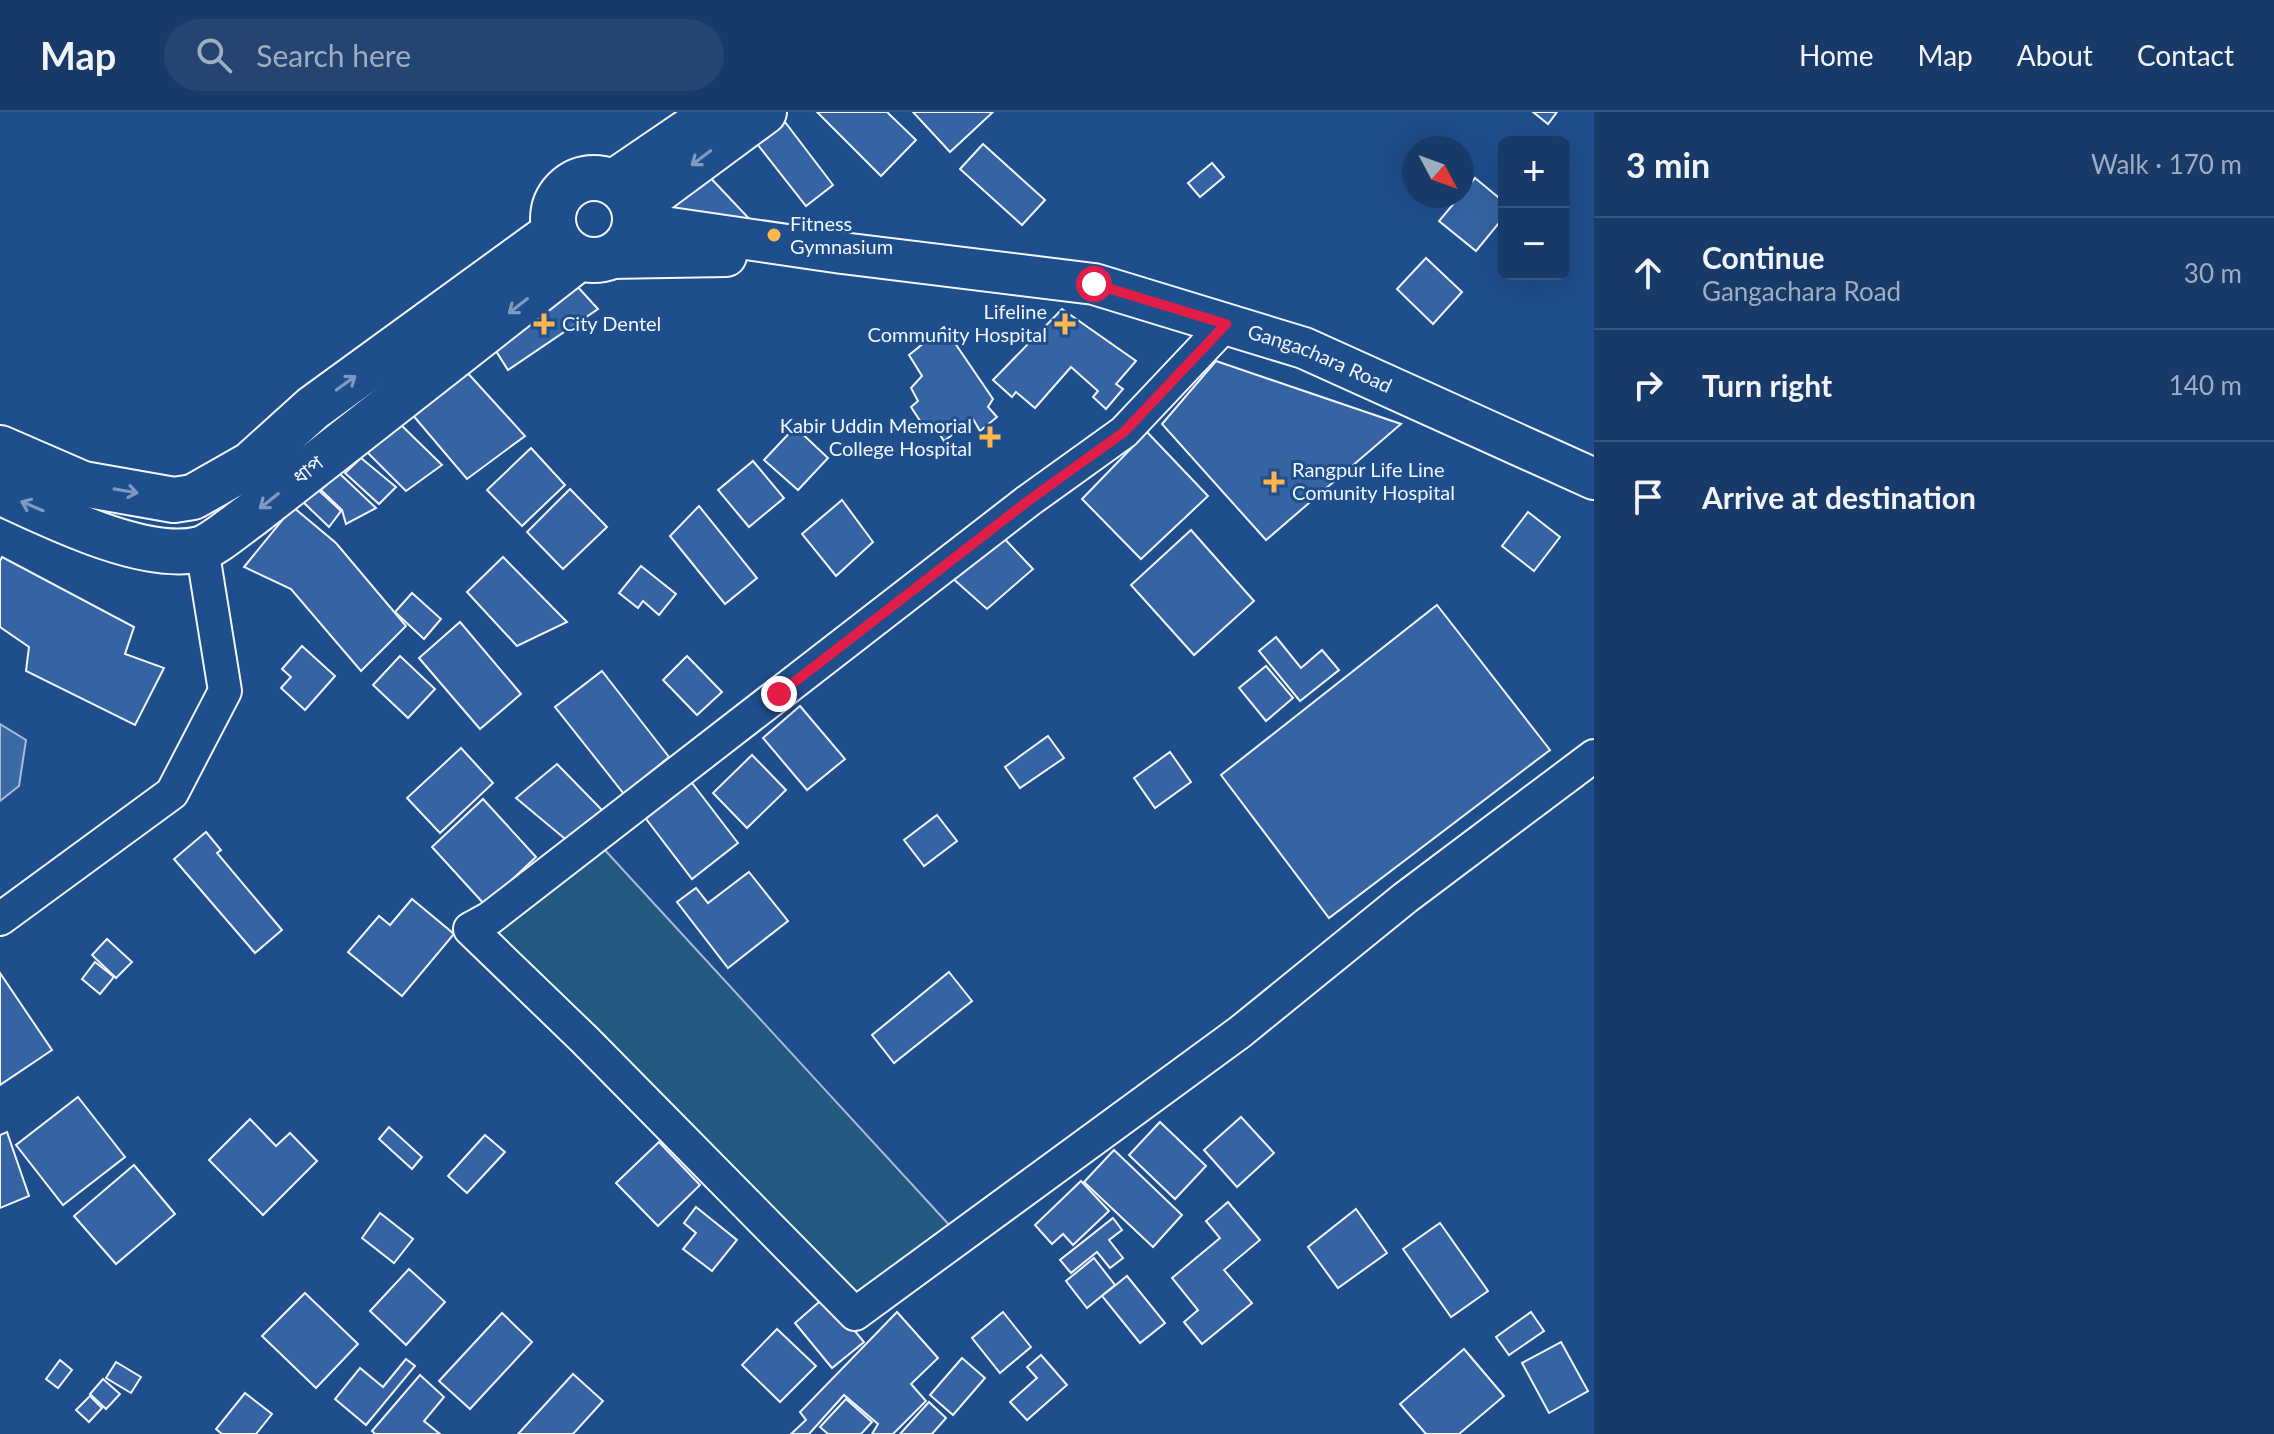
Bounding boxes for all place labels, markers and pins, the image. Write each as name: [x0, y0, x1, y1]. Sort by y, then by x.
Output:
place label: Fitness Gymnasium: [790, 211, 893, 258]
marker: Fitness Gymnasium: [765, 226, 783, 244]
place label: Lifeline Community Hospital: [868, 299, 1047, 346]
place label: City Dentel: [562, 311, 661, 335]
marker: City Dentel: [533, 313, 555, 335]
marker: Lifeline Community Hospital: [1054, 313, 1076, 335]
place label: Kabir Uddin Memorial College Hospital: [780, 413, 972, 460]
marker: Kabir Uddin Memorial College Hospital: [979, 426, 1001, 448]
place label: Rangpur Life Line Comunity Hospital: [1292, 457, 1455, 504]
marker: Rangpur Life Line Comunity Hospital: [1263, 471, 1285, 493]

